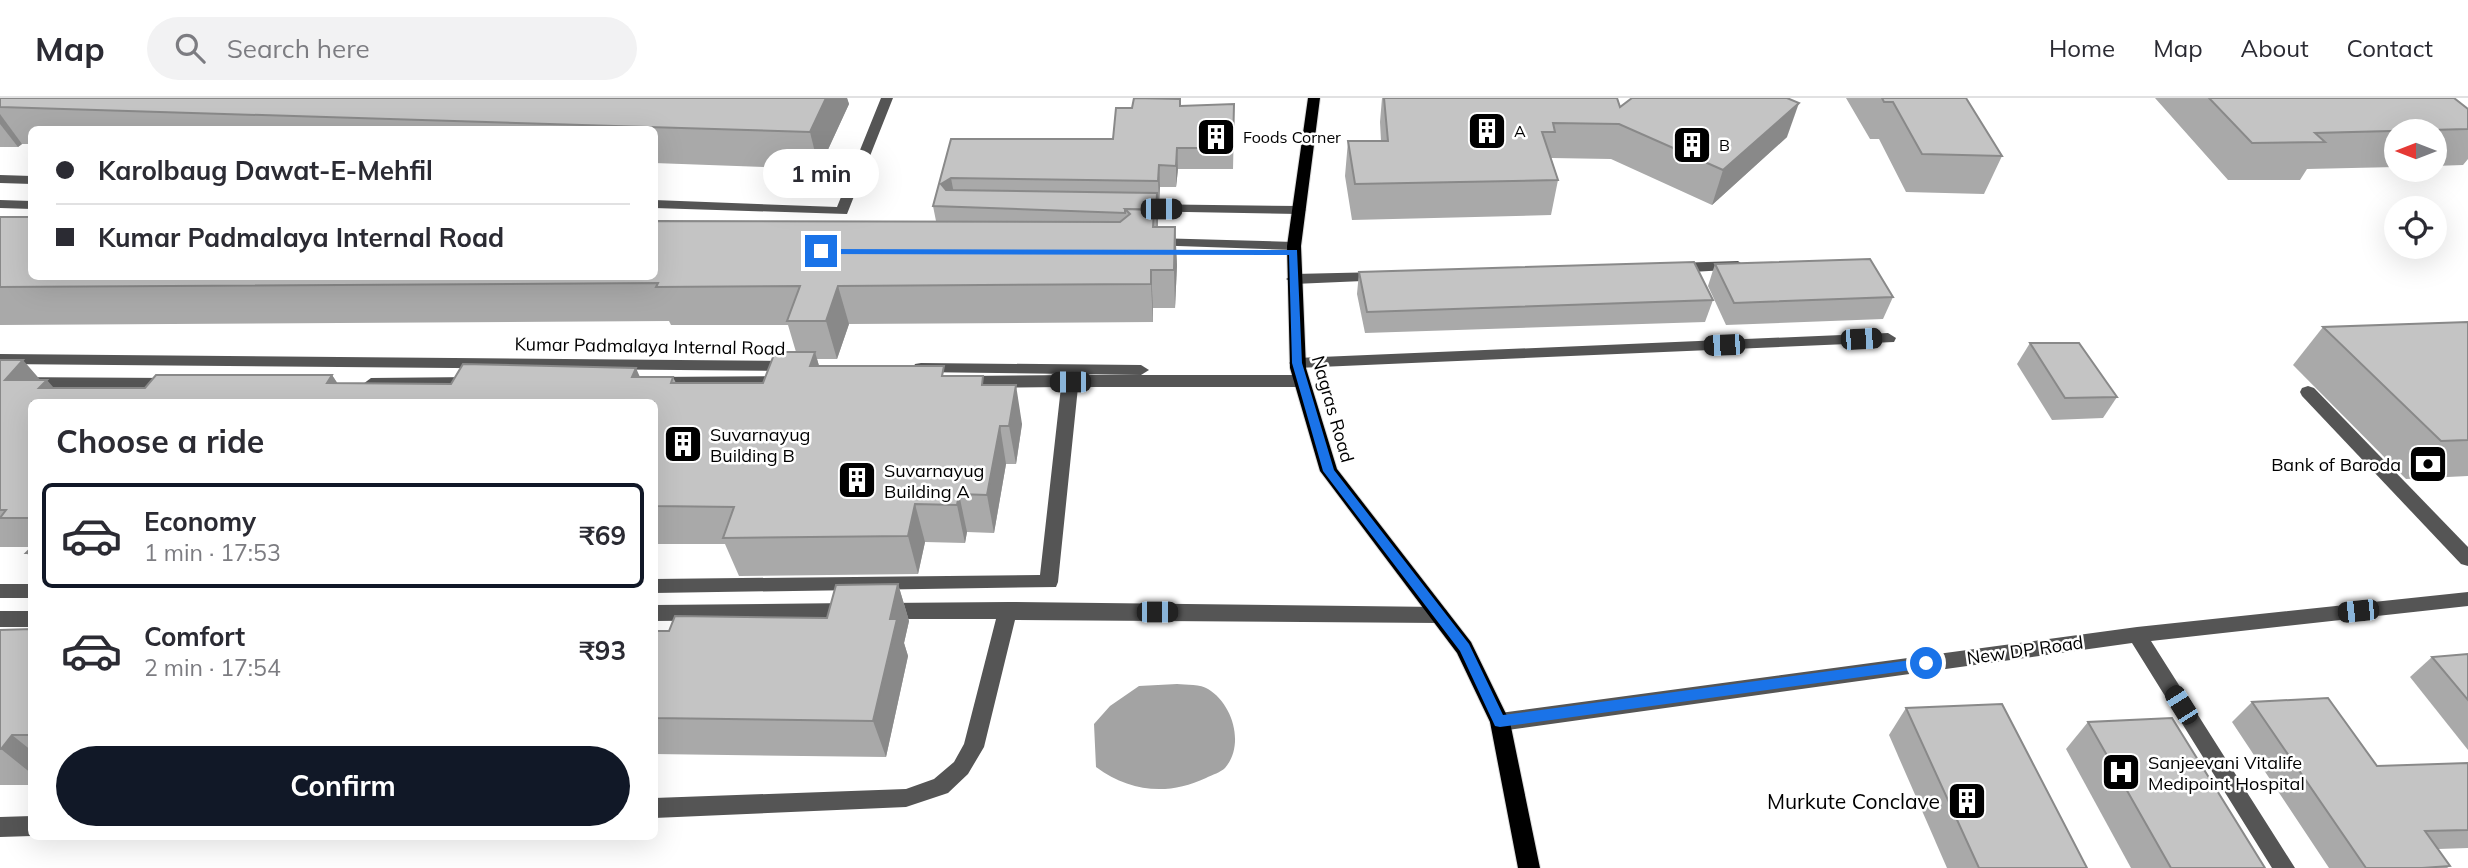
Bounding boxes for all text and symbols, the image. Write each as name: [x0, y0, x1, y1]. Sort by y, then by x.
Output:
search box: [147, 17, 637, 80]
text: Map: [35, 28, 105, 69]
icon: search: [171, 29, 209, 67]
text: Search here: [227, 32, 370, 65]
text: Home: [2049, 33, 2115, 63]
text: Map: [2153, 33, 2203, 63]
text: About: [2241, 33, 2309, 63]
text: Contact: [2347, 33, 2433, 63]
building icon: A: [1466, 110, 1508, 152]
building icon: Foods Corner: [1195, 116, 1237, 158]
north arrow: [2384, 119, 2446, 182]
map controls: [2384, 119, 2447, 259]
place label: A: [1514, 121, 1526, 141]
building icon: B: [1671, 124, 1713, 166]
place label: Foods Corner: [1243, 127, 1341, 147]
place label: B: [1719, 135, 1730, 155]
callout: 1 min: [763, 150, 879, 198]
text: Karolbaug Dawat-E-Mehfil: [98, 154, 433, 187]
text: 1 min: [791, 159, 851, 188]
button: locate: [2384, 196, 2447, 259]
car: [1141, 199, 1183, 220]
text: Kumar Padmalaya Internal Road: [98, 221, 504, 254]
route end: [805, 235, 837, 267]
car: [1840, 327, 1883, 351]
street label: Kumar Padmalaya Internal Road: [514, 332, 786, 360]
car: [1703, 334, 1746, 356]
street label: Nagras Road: [1307, 353, 1359, 465]
car: [1050, 372, 1092, 393]
text: Choose a ride: [56, 421, 264, 461]
building icon: Suvarnayug Building B: [662, 423, 704, 465]
place label: Suvarnayug Building B: [710, 423, 810, 467]
bank icon: Bank of Baroda: [2407, 443, 2449, 485]
place label: Bank of Baroda: [2271, 453, 2401, 476]
building icon: Suvarnayug Building A: [836, 459, 878, 501]
place label: Suvarnayug Building A: [884, 459, 984, 503]
icon: car: [60, 504, 123, 567]
text: Economy: [144, 505, 256, 538]
text: ₹69: [579, 519, 626, 552]
text: 1 min · 17:53: [144, 538, 281, 567]
car: [2337, 598, 2380, 624]
car: [1137, 602, 1179, 623]
icon: car: [60, 619, 123, 682]
text: Comfort: [144, 620, 245, 653]
street label: New DP Road: [1965, 630, 2085, 670]
text: ₹93: [579, 634, 626, 667]
route start: [1910, 647, 1942, 679]
text: 2 min · 17:54: [144, 653, 281, 682]
car: [2161, 682, 2202, 728]
button: Confirm: [56, 746, 630, 826]
hospital icon: Sanjeevani Vitalife Medipoint Hospital: [2100, 751, 2142, 793]
place label: Sanjeevani Vitalife Medipoint Hospital: [2148, 751, 2305, 795]
building icon: Murkute Conclave: [1946, 780, 1988, 822]
place label: Murkute Conclave: [1767, 788, 1940, 814]

